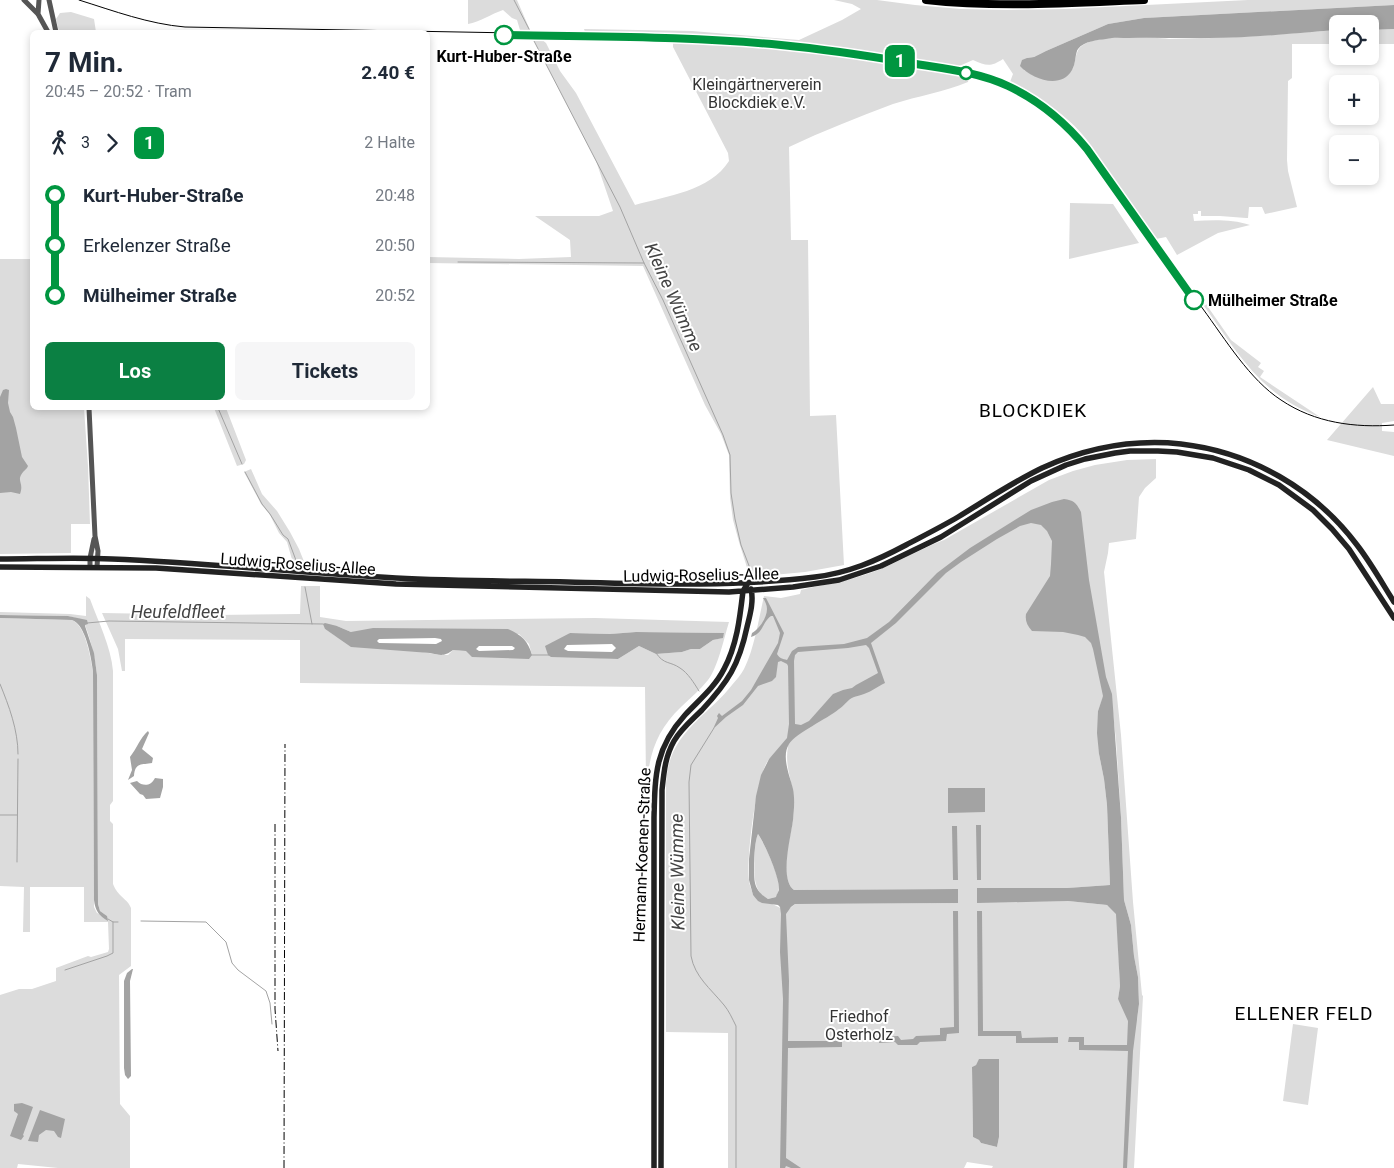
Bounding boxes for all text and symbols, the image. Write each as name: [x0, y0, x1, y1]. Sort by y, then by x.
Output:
map controls: [1329, 15, 1379, 185]
button: locate: [1329, 15, 1379, 65]
marker: Kurt-Huber-Straße: [494, 25, 514, 45]
line badge: 1: [884, 45, 916, 77]
text: 7 Min.: [45, 46, 124, 79]
place label: Kurt-Huber-Straße: [436, 47, 572, 66]
text: 1: [895, 50, 905, 71]
text: 2.40 €: [361, 61, 415, 84]
unlabelled marker: [959, 66, 973, 80]
park label: Kleingärtnerverein Blockdiek e.V.: [692, 75, 822, 112]
button: +: [1329, 75, 1379, 125]
text: 20:45 – 20:52 · Tram: [45, 82, 192, 101]
icon: walk: [45, 129, 73, 157]
icon: forward: [98, 129, 126, 157]
text: 1: [144, 132, 154, 153]
text: 3: [81, 133, 90, 152]
text: 2 Halte: [364, 133, 415, 152]
button: −: [1329, 135, 1379, 185]
text: Kurt-Huber-Straße: [83, 184, 244, 207]
text: 20:48: [375, 186, 415, 205]
text: Erkelenzer Straße: [83, 234, 231, 257]
text: 20:50: [375, 236, 415, 255]
water label: Kleine Wümme: [641, 239, 707, 355]
text: Mülheimer Straße: [83, 284, 237, 307]
text: 20:52: [375, 286, 415, 305]
marker: Mülheimer Straße: [1184, 290, 1204, 310]
place label: Mülheimer Straße: [1208, 291, 1338, 310]
button: Los: [45, 342, 225, 400]
button: Tickets: [235, 342, 415, 400]
district label: BLOCKDIEK: [979, 399, 1087, 422]
street label: Ludwig-Roselius-Allee: [220, 549, 376, 579]
street label: Ludwig-Roselius-Allee: [623, 564, 779, 586]
water label: Heufeldfleet: [131, 601, 226, 622]
street label: Hermann-Koenen-Straße: [629, 767, 655, 943]
water label: Kleine Wümme: [665, 813, 689, 931]
district label: ELLENER FELD: [1235, 1002, 1373, 1025]
park label: Friedhof Osterholz: [825, 1007, 893, 1044]

